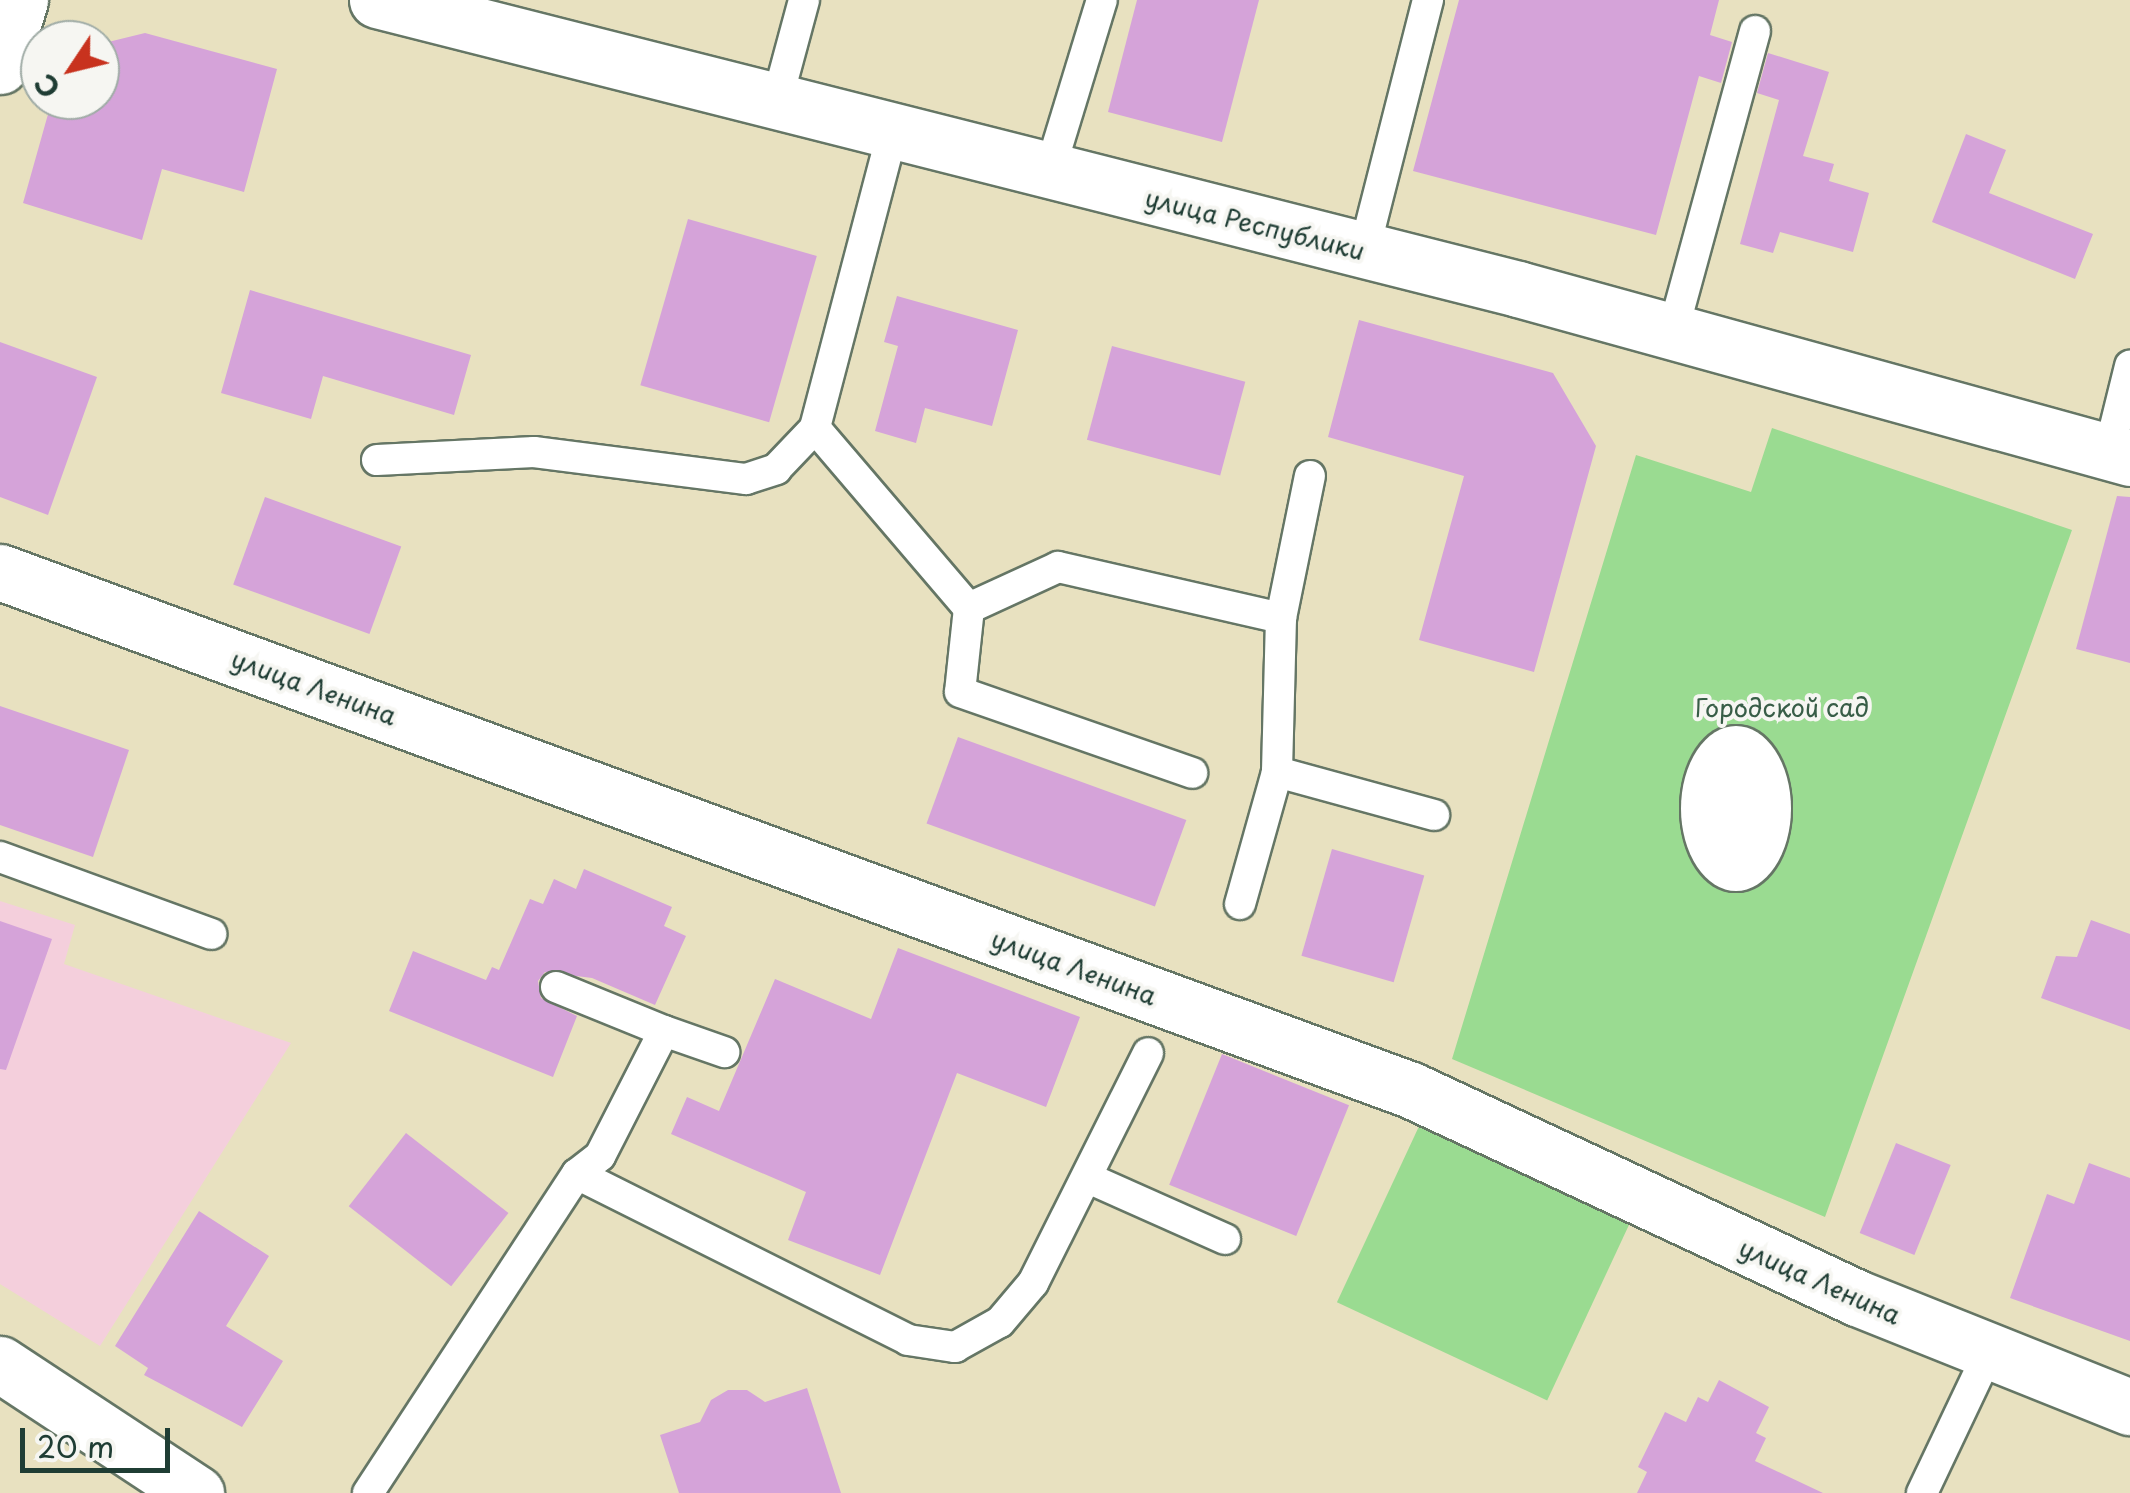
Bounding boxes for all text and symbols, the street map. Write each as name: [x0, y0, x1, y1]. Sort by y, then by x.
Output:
north arrow: [20, 20, 120, 120]
text: С: [23, 65, 70, 107]
street label: улица Республики: [1142, 182, 1368, 266]
street label: улица Ленина: [227, 643, 401, 731]
park label: Городской сад: [1694, 692, 1870, 722]
street label: улица Ленина: [987, 923, 1161, 1011]
street label: улица Ленина: [1734, 1232, 1906, 1330]
scale bar: [25, 1408, 175, 1470]
text: 20 m: [37, 1423, 114, 1468]

